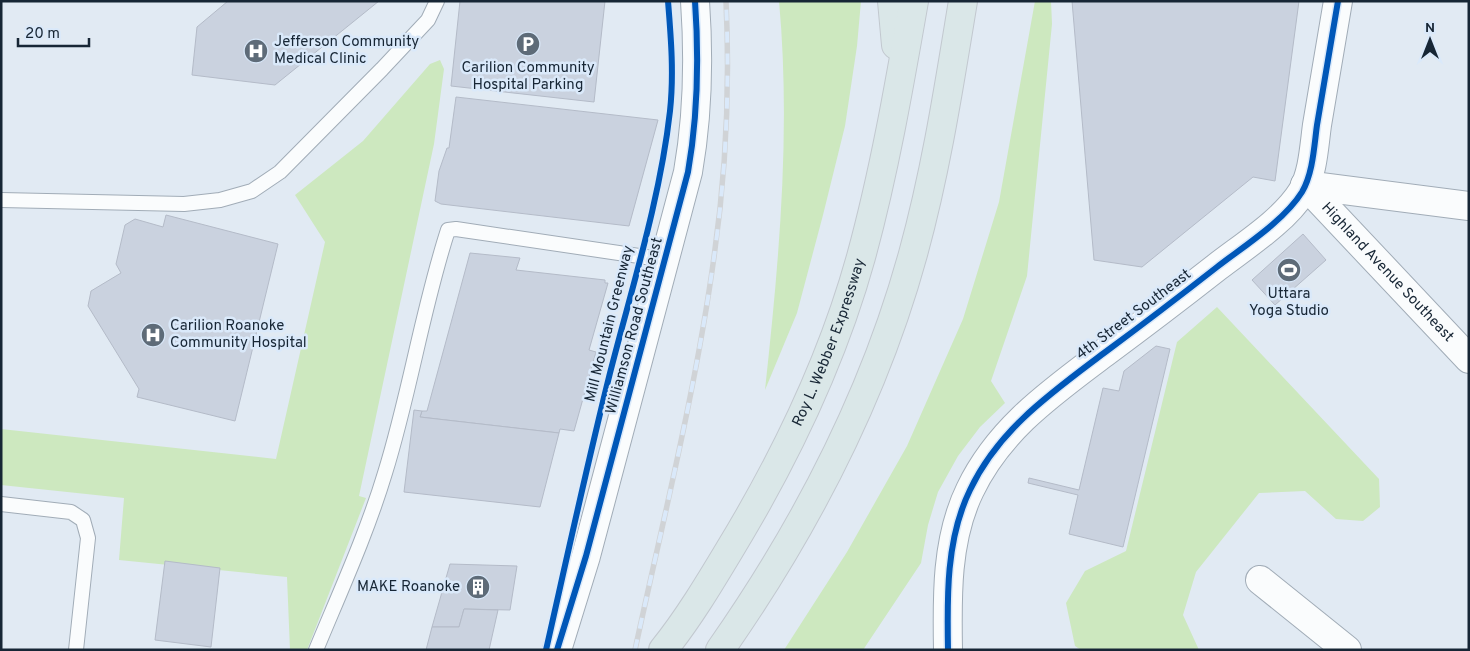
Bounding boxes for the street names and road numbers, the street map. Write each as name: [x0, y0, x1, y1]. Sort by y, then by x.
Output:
street label: Highland Avenue Southeast: [1317, 198, 1458, 346]
street label: Williamson Road Southeast: [602, 236, 668, 416]
street label: Mill Mountain Greenway: [581, 244, 639, 404]
street label: Roy L. Webber Expressway: [788, 256, 870, 430]
street label: 4th Street Southeast: [1073, 265, 1195, 365]

